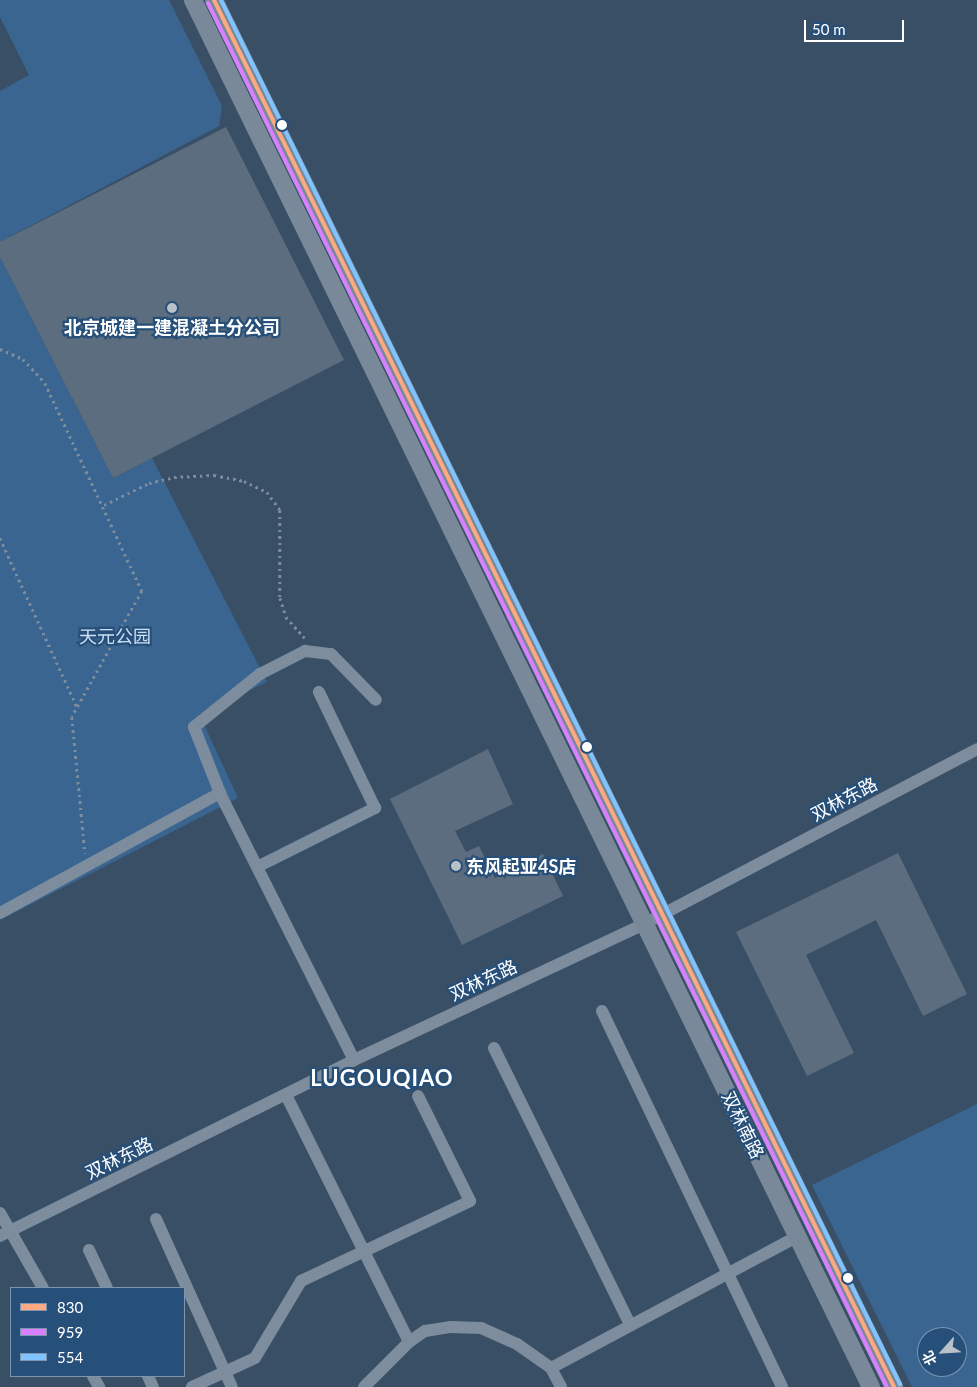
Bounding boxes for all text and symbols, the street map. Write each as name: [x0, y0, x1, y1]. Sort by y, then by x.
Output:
scale bar: [807, 10, 907, 42]
text: 50 m: [812, 20, 846, 38]
unlabelled marker: [277, 120, 287, 130]
marker: 北京城建一建混凝土分公司: [166, 302, 178, 314]
place label: 北京城建一建混凝土分公司: [64, 316, 280, 338]
park label: 天元公园: [79, 625, 151, 647]
unlabelled marker: [582, 742, 592, 752]
street label: 双林东路: [807, 773, 881, 825]
place label: 东风起亚4S店: [466, 855, 576, 877]
marker: 东风起亚4S店: [450, 860, 462, 872]
street label: 双林东路: [446, 955, 520, 1005]
district label: LUGOUQIAO: [309, 1065, 455, 1091]
street label: 双林南路: [718, 1088, 768, 1162]
street label: 双林东路: [82, 1133, 156, 1183]
unlabelled marker: [843, 1273, 853, 1283]
legend: [10, 1287, 185, 1377]
text: 830: [57, 1298, 83, 1316]
text: 959: [57, 1323, 83, 1341]
north arrow: [917, 1327, 967, 1377]
text: 554: [57, 1348, 83, 1366]
text: 北: [918, 1348, 940, 1368]

